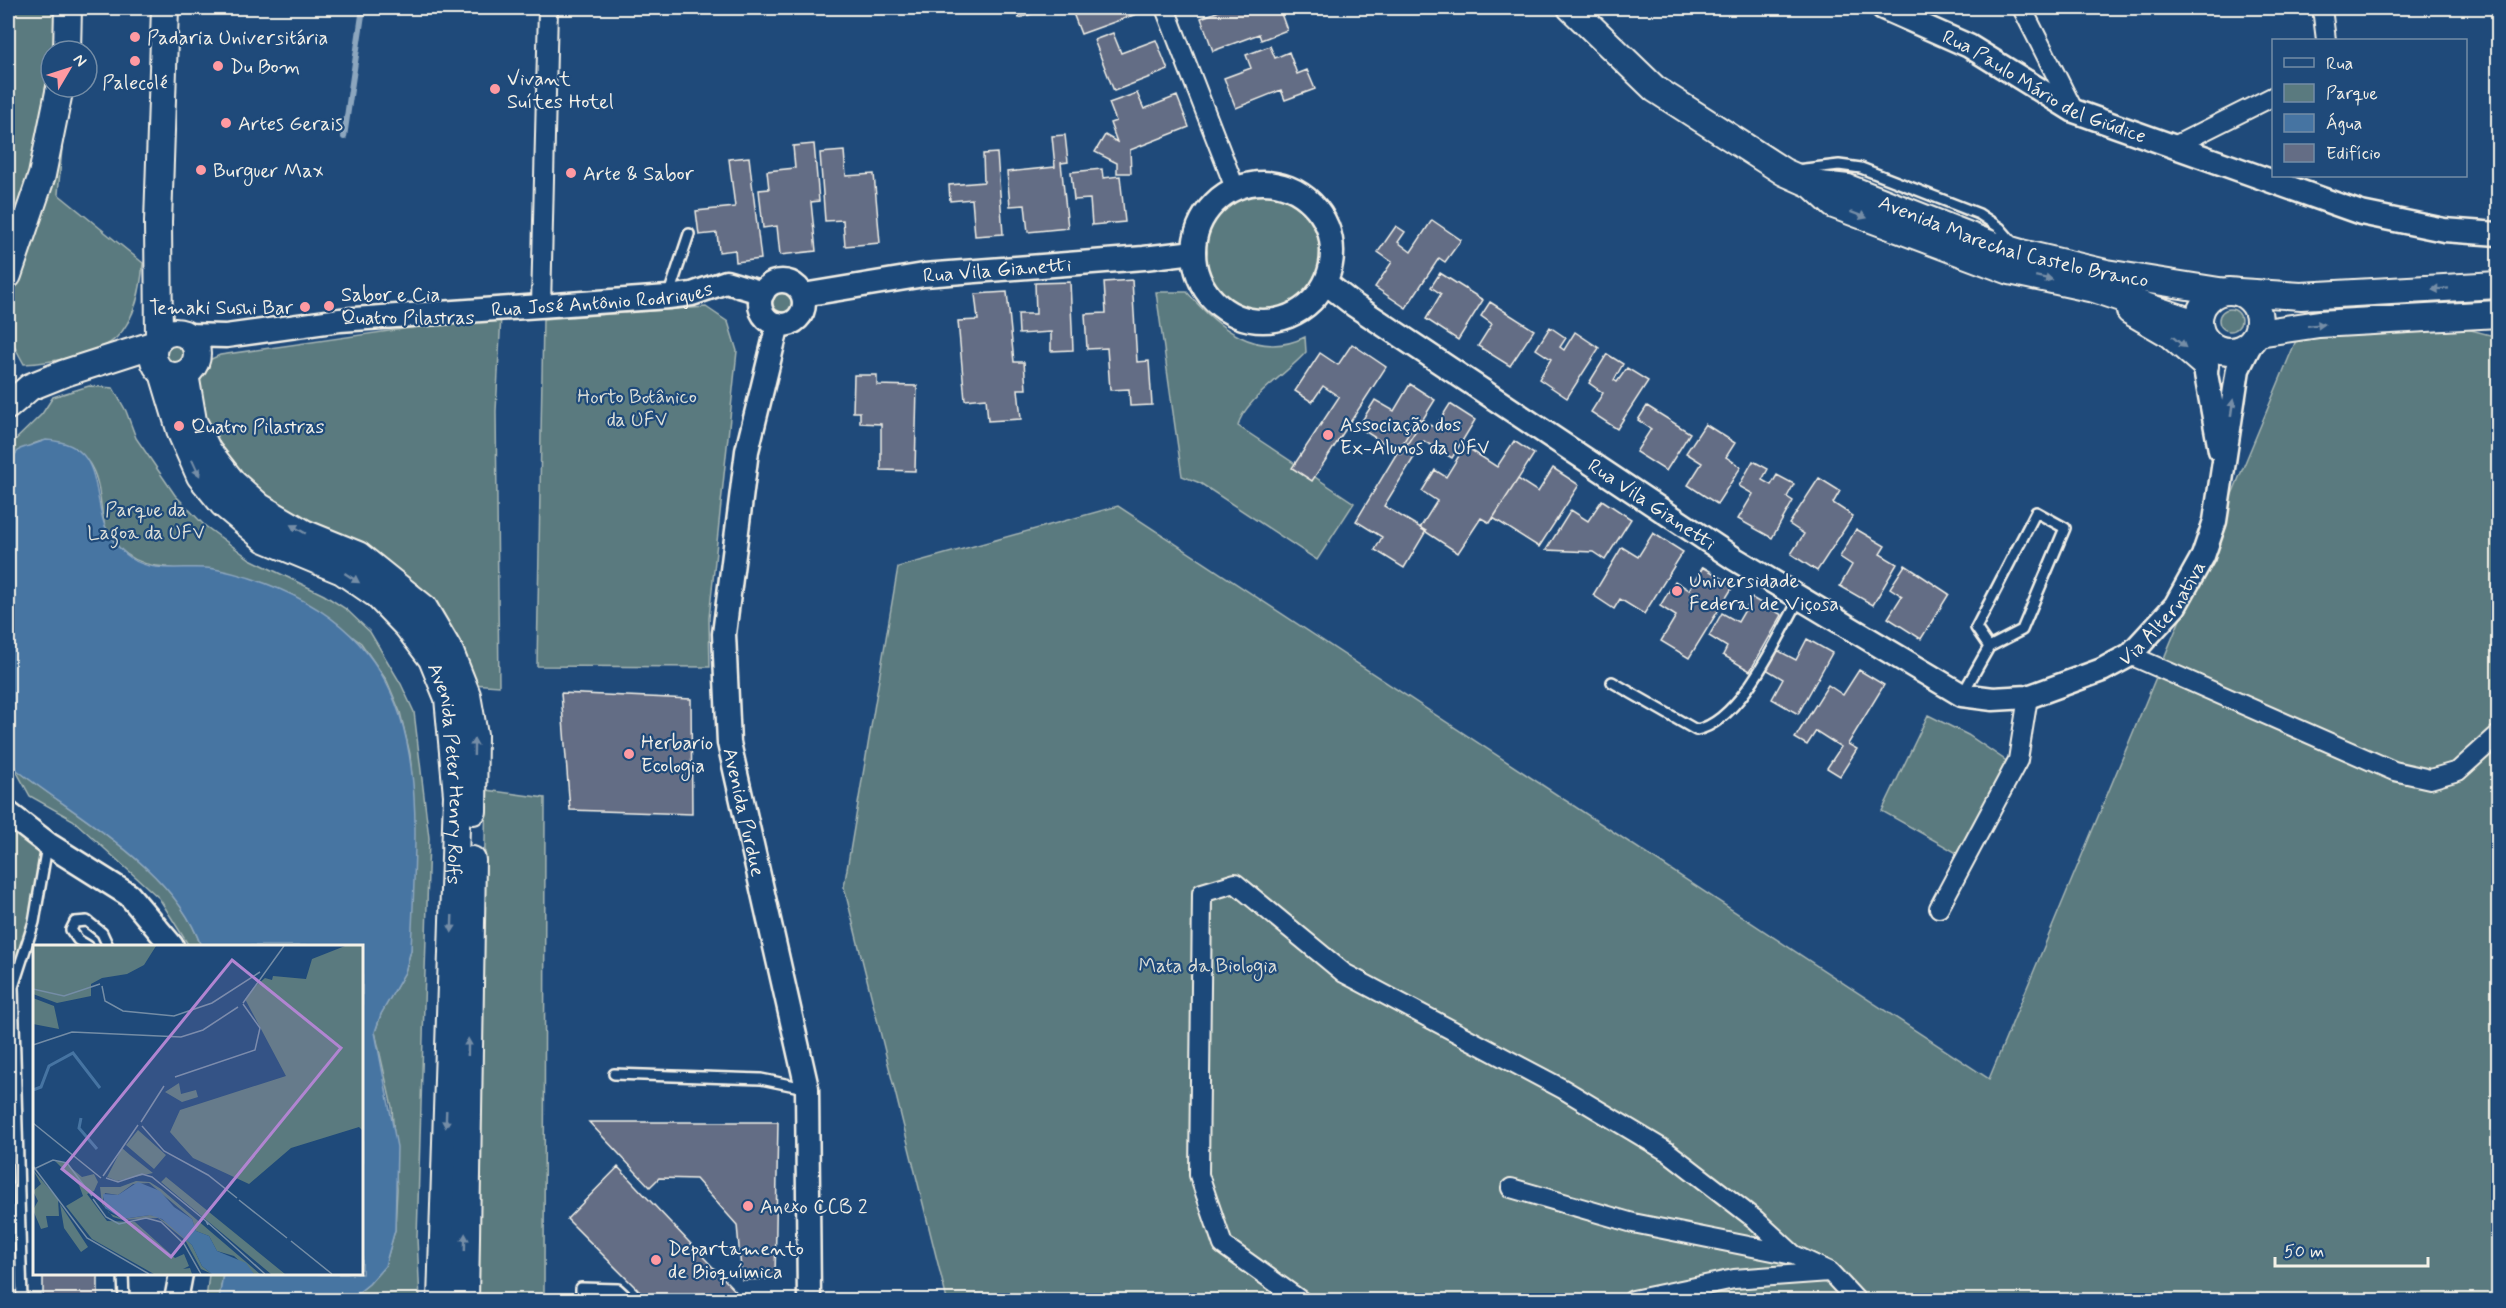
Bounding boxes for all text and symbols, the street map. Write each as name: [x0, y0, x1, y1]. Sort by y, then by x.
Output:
street label: Rua Paulo Mário del Giúdice: [1938, 24, 2150, 151]
place label: Padaria Universitária: [147, 25, 328, 52]
marker: Padaria Universitária: [128, 30, 142, 44]
north arrow: [39, 39, 99, 99]
legend: [2272, 39, 2467, 177]
text: N: [68, 50, 91, 71]
text: Rua: [2326, 52, 2353, 76]
marker: Palecolé: [128, 54, 142, 68]
place label: Du Bom: [230, 54, 300, 81]
marker: Du Bom: [211, 59, 225, 73]
place label: Vivant Suítes Hotel: [507, 66, 614, 116]
place label: Palecolé: [102, 70, 168, 97]
marker: Vivant Suítes Hotel: [488, 82, 502, 96]
text: Parque: [2326, 82, 2378, 106]
place label: Artes Gerais: [238, 111, 343, 138]
text: Água: [2326, 112, 2362, 136]
marker: Artes Gerais: [219, 116, 233, 130]
text: Edifício: [2326, 142, 2381, 166]
place label: Burguer Max: [213, 158, 324, 186]
place label: Arte & Sabor: [583, 161, 695, 188]
marker: Burguer Max: [194, 163, 208, 177]
marker: Arte & Sabor: [564, 166, 578, 180]
street label: Avenida Marechal Castelo Branco: [1874, 189, 2150, 295]
one-way arrow: [1850, 211, 1868, 220]
street label: Rua Vila Gianetti: [922, 252, 1072, 290]
one-way arrow: [2034, 274, 2053, 283]
street label: Rua José Antônio Rodrigues: [491, 276, 717, 324]
place label: Sabor e Cia Quatro Pilastras: [341, 282, 475, 332]
one-way arrow: [2431, 284, 2450, 293]
place label: Temaki Sushi Bar: [149, 295, 294, 322]
marker: Sabor e Cia Quatro Pilastras: [322, 299, 336, 313]
marker: Temaki Sushi Bar: [298, 300, 312, 314]
one-way arrow: [2306, 320, 2325, 330]
one-way arrow: [2171, 335, 2186, 348]
park label: Horto Botânico da UFV: [577, 384, 697, 434]
one-way arrow: [2228, 398, 2237, 417]
place label: Associação dos Ex-Alunos da UFV: [1340, 412, 1490, 462]
place label: Quatro Pilastras: [191, 414, 325, 441]
marker: Quatro Pilastras: [172, 419, 186, 433]
marker: Associação dos Ex-Alunos da UFV: [1321, 428, 1335, 442]
street label: Rua Vila Gianetti: [1582, 453, 1721, 557]
one-way arrow: [192, 459, 201, 476]
park label: Parque da Lagoa da UFV: [87, 497, 205, 549]
one-way arrow: [289, 524, 306, 534]
street label: Via Alternativa: [2115, 556, 2213, 673]
place label: Universidade Federal de Viçosa: [1689, 568, 1839, 618]
one-way arrow: [343, 572, 360, 583]
marker: Universidade Federal de Viçosa: [1670, 584, 1684, 598]
street label: Avenida Peter Henry Rolfs: [420, 659, 469, 885]
place label: Herbario Ecologia: [641, 730, 713, 781]
one-way arrow: [469, 738, 478, 757]
street label: Avenida Purdue: [715, 745, 771, 879]
marker: Herbario Ecologia: [622, 747, 636, 761]
one-way arrow: [448, 914, 457, 933]
inset map: [33, 945, 363, 1275]
park label: Mata da Biologia: [1138, 953, 1278, 981]
one-way arrow: [464, 1038, 473, 1057]
one-way arrow: [441, 1109, 450, 1128]
place label: Anexo CCB 2: [760, 1194, 868, 1221]
marker: Anexo CCB 2: [741, 1199, 755, 1213]
scale bar: [2275, 1230, 2428, 1268]
one-way arrow: [460, 1233, 470, 1252]
place label: Departamento de Bioquímica: [668, 1236, 804, 1286]
text: 50 m: [2284, 1240, 2324, 1264]
marker: Departamento de Bioquímica: [649, 1253, 663, 1267]

